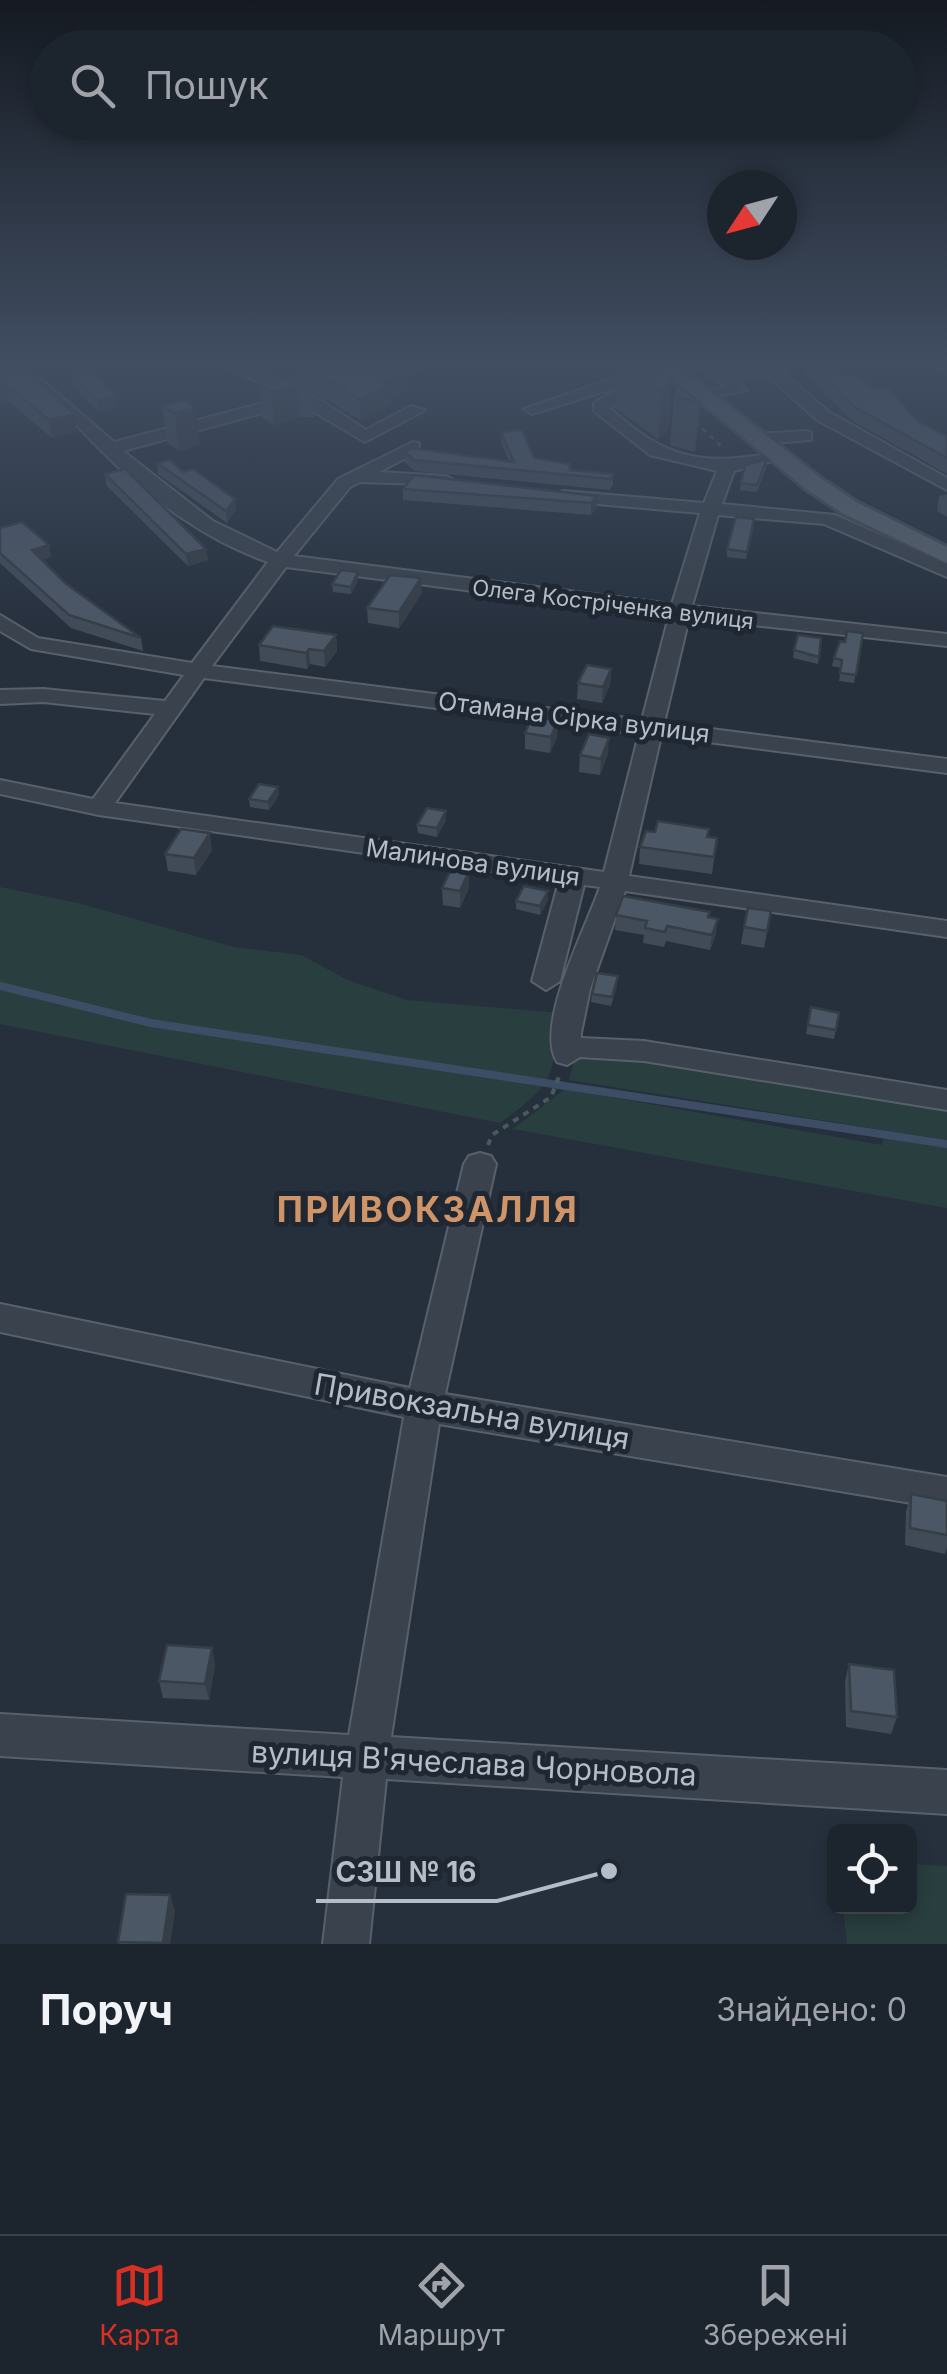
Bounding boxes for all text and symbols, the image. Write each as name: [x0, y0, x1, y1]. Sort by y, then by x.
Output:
search box: [30, 30, 917, 140]
icon: search: [65, 58, 120, 113]
text: Пошук: [145, 62, 269, 108]
north arrow: [707, 170, 797, 260]
street label: Олега Костріченка вулиця: [471, 574, 755, 634]
street label: Отамана Сірка вулиця: [437, 685, 711, 749]
street label: Малинова вулиця: [364, 832, 582, 892]
district label: ПРИВОКЗАЛЛЯ: [277, 1188, 579, 1230]
street label: Привокзальна вулиця: [311, 1366, 633, 1456]
street label: вулиця В'ячеслава Чорновола: [250, 1733, 698, 1793]
map controls: [827, 1824, 917, 1914]
button: locate: [827, 1824, 917, 1914]
callout: СЗШ № 16: [316, 1843, 497, 1901]
text: СЗШ № 16: [336, 1855, 476, 1889]
text: Поруч: [40, 1984, 173, 2035]
text: Знайдено: 0: [716, 1990, 907, 2029]
tab: Карта: [99, 2258, 180, 2352]
tab: Маршрут: [378, 2258, 505, 2352]
tab: Збережені: [703, 2258, 848, 2352]

